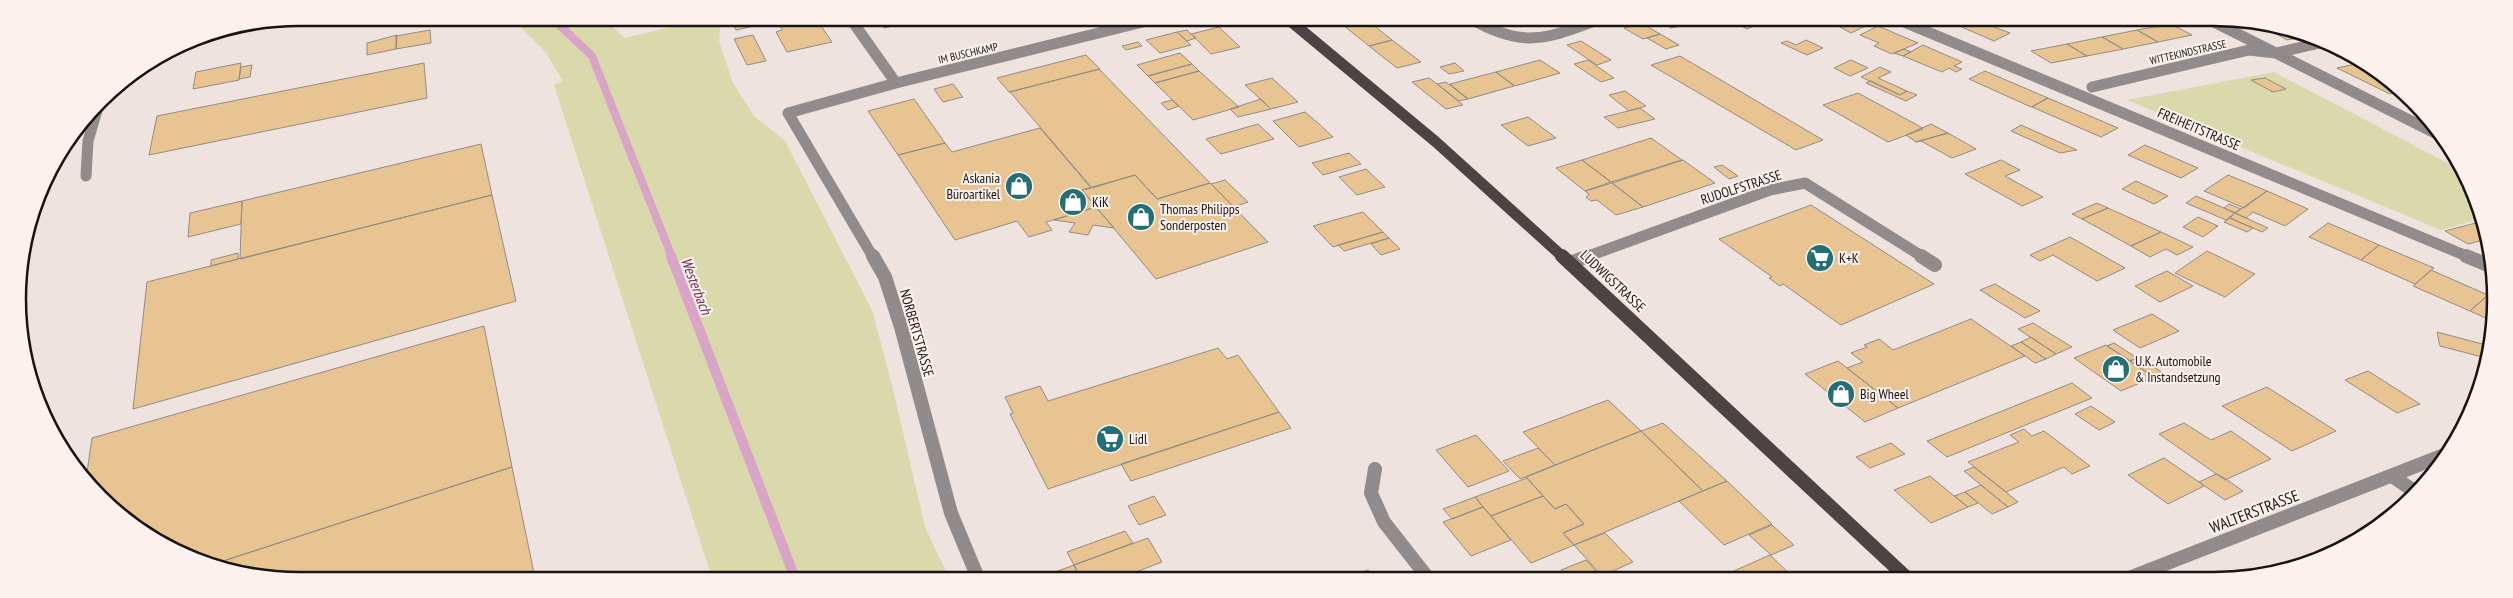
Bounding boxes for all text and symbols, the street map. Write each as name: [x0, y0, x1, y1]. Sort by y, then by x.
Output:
street label: WITTEKINDSTRASSE: [2148, 36, 2228, 68]
street label: IM BUSCHKAMP: [937, 39, 999, 67]
street label: FREIHEITSTRASSE: [2155, 104, 2243, 154]
street label: RUDOLFSTRASSE: [1698, 165, 1784, 209]
place label: Askania Büroartikel: [946, 169, 1001, 203]
shop icon: Askania Büroartikel: [1004, 171, 1034, 201]
shop icon: KiK: [1058, 187, 1088, 217]
place label: KiK: [1092, 193, 1109, 211]
place label: Thomas Philipps Sonderposten: [1160, 200, 1240, 234]
shop icon: Thomas Philipps Sonderposten: [1126, 202, 1156, 232]
supermarket icon: K+K: [1805, 243, 1835, 273]
street label: LUDWIGSTRASSE: [1576, 246, 1650, 316]
place label: K+K: [1839, 249, 1859, 267]
water label: Westerbach: [677, 255, 717, 318]
street label: NORBERTSTRASSE: [896, 287, 938, 379]
place label: U.K. Automobile & Instandsetzung: [2135, 352, 2221, 386]
shop icon: U.K. Automobile & Instandsetzung: [2101, 354, 2131, 384]
shop icon: Big Wheel: [1826, 379, 1856, 409]
place label: Big Wheel: [1860, 385, 1909, 403]
supermarket icon: Lidl: [1095, 424, 1125, 454]
place label: Lidl: [1129, 430, 1148, 448]
street label: WALTERSTRASSE: [2206, 485, 2302, 537]

